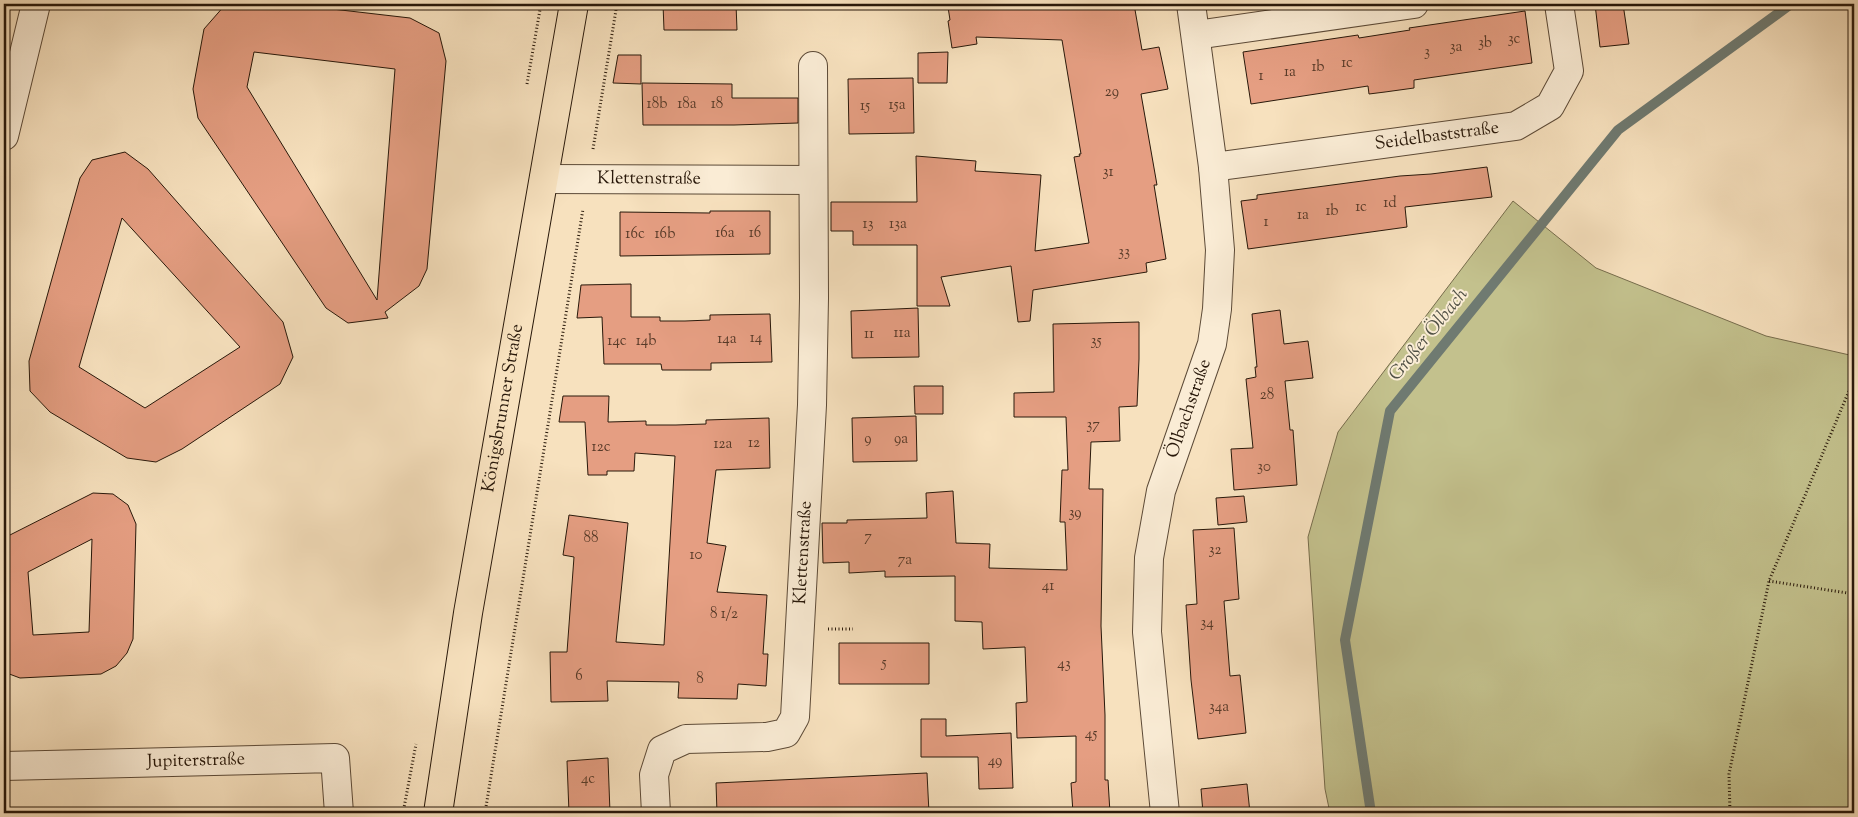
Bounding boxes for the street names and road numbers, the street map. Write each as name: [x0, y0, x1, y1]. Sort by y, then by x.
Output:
street label: Seidelbaststraße: [1373, 115, 1501, 158]
street label: Klettenstraße: [597, 166, 701, 193]
street label: Königsbrunner Straße: [476, 322, 531, 494]
street label: Ölbachstraße: [1160, 356, 1219, 462]
street label: Klettenstraße: [788, 500, 820, 605]
street label: Jupiterstraße: [146, 747, 245, 776]

